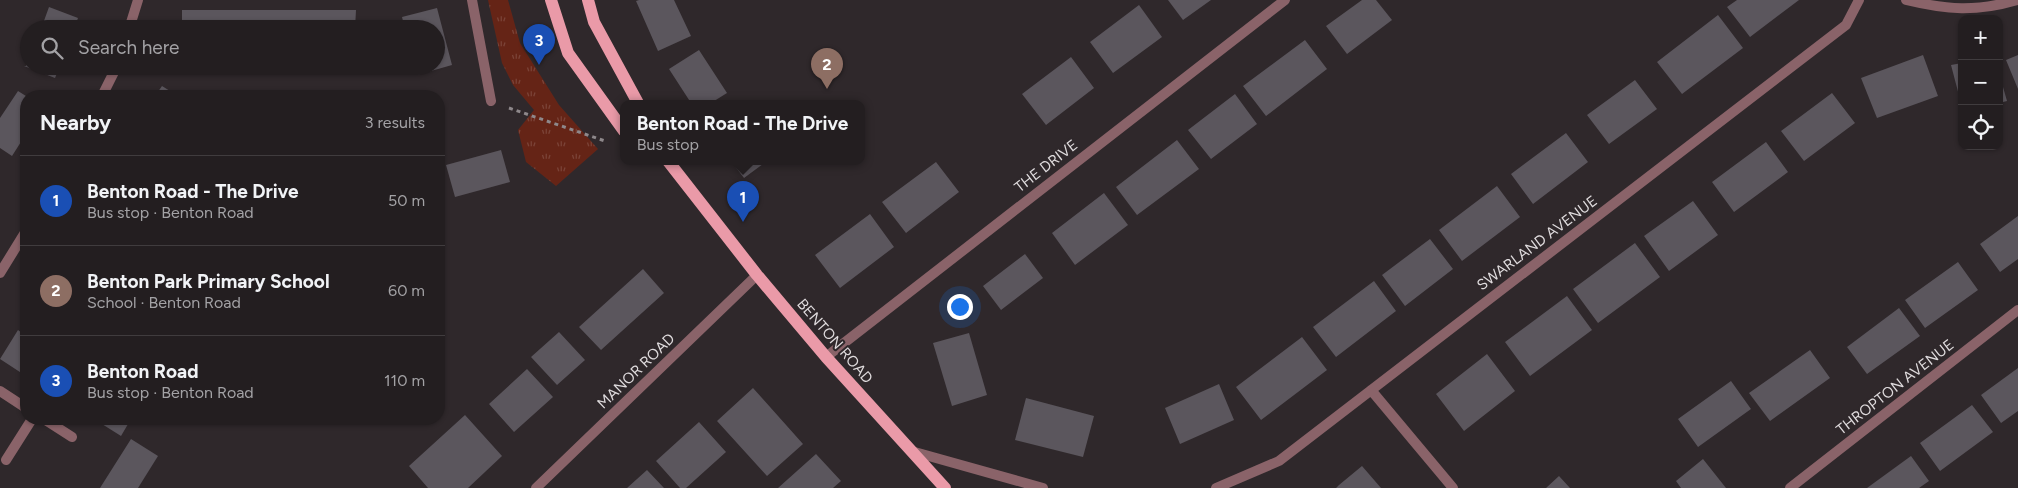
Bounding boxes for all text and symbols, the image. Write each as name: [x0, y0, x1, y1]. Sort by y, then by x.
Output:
map controls: [1958, 15, 2003, 150]
button: +: [1958, 15, 2003, 60]
search box: [20, 20, 445, 75]
pin: 3: [523, 24, 555, 65]
icon: search: [38, 34, 66, 62]
text: Search here: [78, 36, 180, 59]
pin: 2: [811, 48, 843, 89]
button: −: [1958, 60, 2003, 105]
popup: [620, 100, 865, 165]
button: locate: [1958, 105, 2003, 150]
text: Nearby: [40, 110, 111, 135]
text: Benton Road - The Drive: [637, 112, 848, 135]
text: 3 results: [365, 113, 425, 132]
text: Bus stop: [637, 135, 699, 154]
street label: THE DRIVE: [1011, 136, 1081, 196]
text: Benton Road - The Drive: [87, 180, 299, 203]
pin: 1: [727, 181, 759, 222]
text: 1: [53, 191, 59, 210]
text: 50 m: [388, 191, 425, 210]
street label: SWARLAND AVENUE: [1473, 192, 1601, 294]
text: Bus stop · Benton Road: [87, 203, 254, 222]
text: Benton Park Primary School: [87, 270, 330, 293]
text: 2: [51, 281, 61, 300]
text: 60 m: [388, 281, 425, 300]
text: School · Benton Road: [87, 293, 241, 312]
your location: [947, 294, 973, 320]
street label: BENTON ROAD: [793, 295, 877, 387]
street label: MANOR ROAD: [594, 330, 678, 412]
street label: THROPTON AVENUE: [1833, 335, 1957, 439]
text: Benton Road: [87, 360, 199, 383]
text: 3: [52, 371, 60, 390]
text: 110 m: [384, 371, 425, 390]
text: Bus stop · Benton Road: [87, 383, 254, 402]

